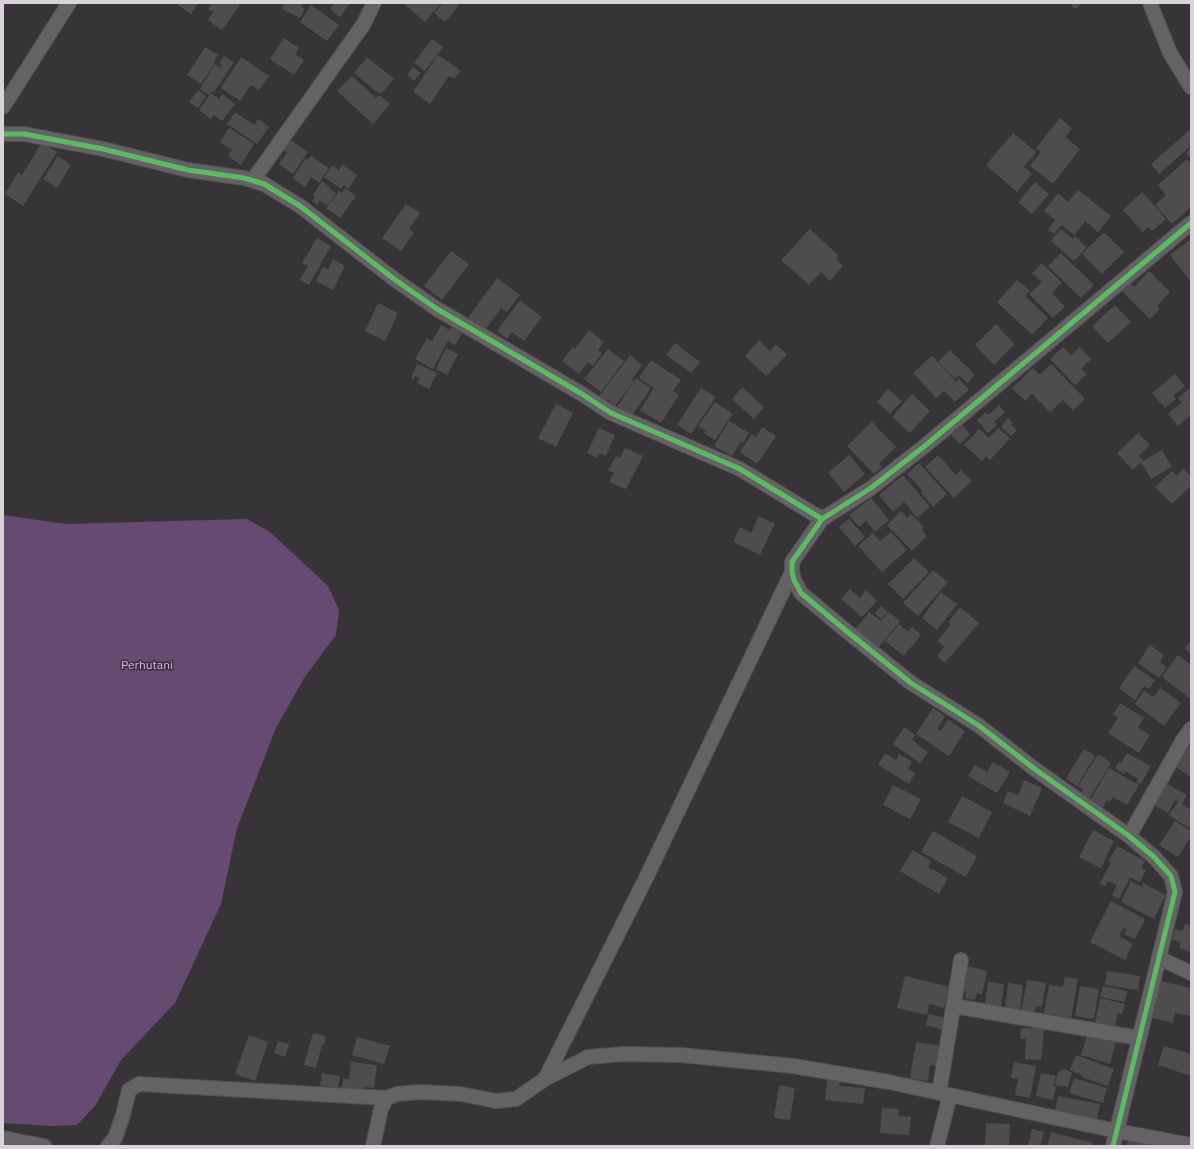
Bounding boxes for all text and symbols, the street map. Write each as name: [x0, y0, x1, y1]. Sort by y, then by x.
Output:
park label: Perhutani: [121, 659, 173, 673]

